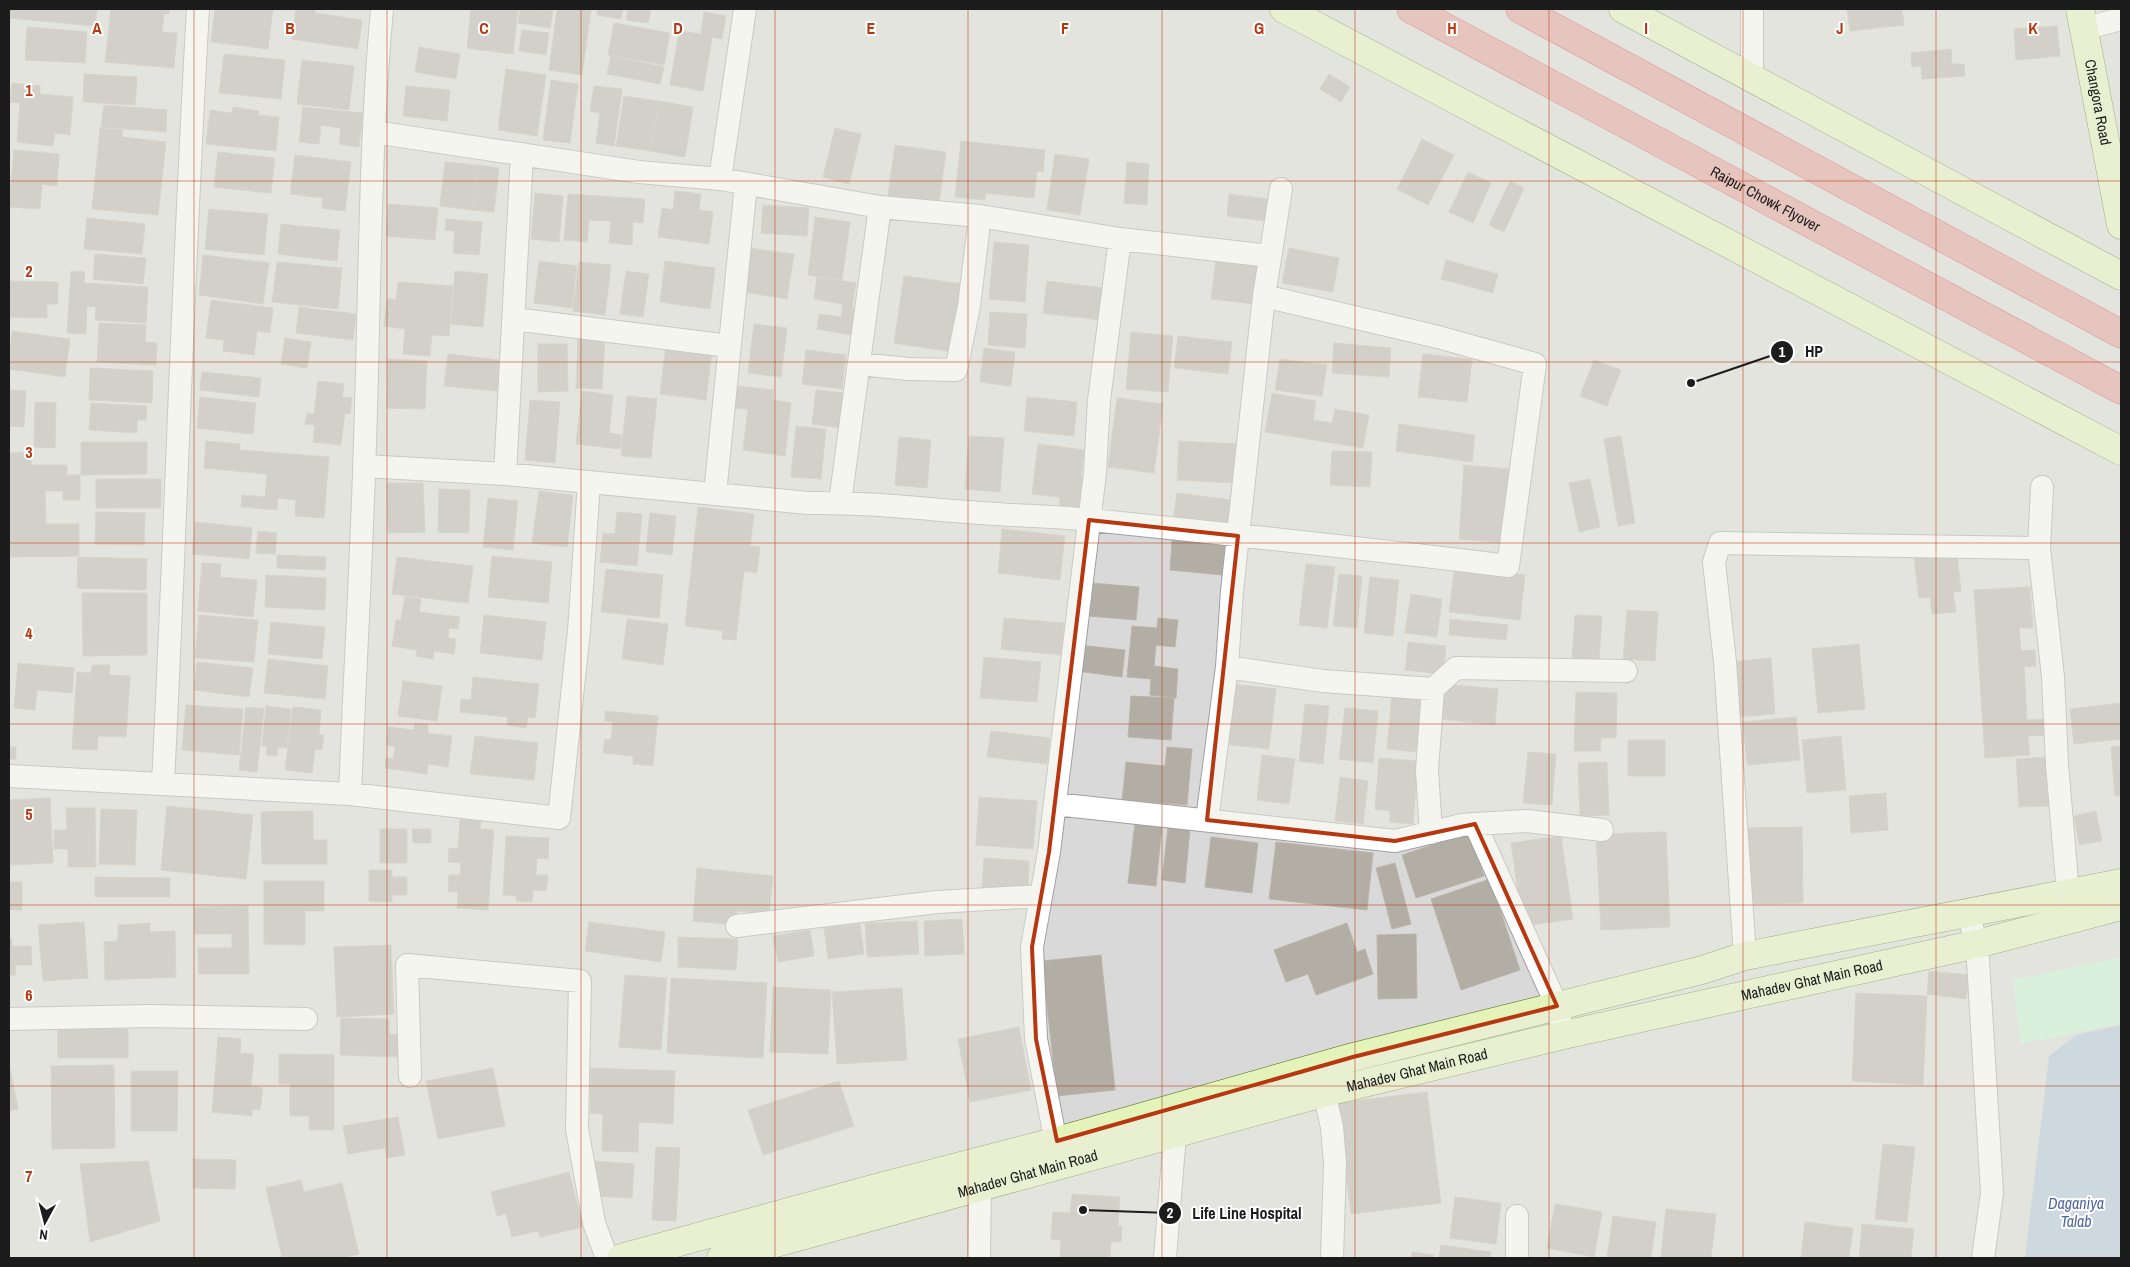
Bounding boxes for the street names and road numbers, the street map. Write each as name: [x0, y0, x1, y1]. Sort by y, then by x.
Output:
street label: Changora Road: [2080, 58, 2117, 147]
street label: Raipur Chowk Flyover: [1707, 161, 1824, 237]
street label: Mahadev Ghat Main Road: [1739, 954, 1885, 1006]
street label: Mahadev Ghat Main Road: [1344, 1043, 1490, 1097]
street label: Mahadev Ghat Main Road: [955, 1144, 1100, 1203]

